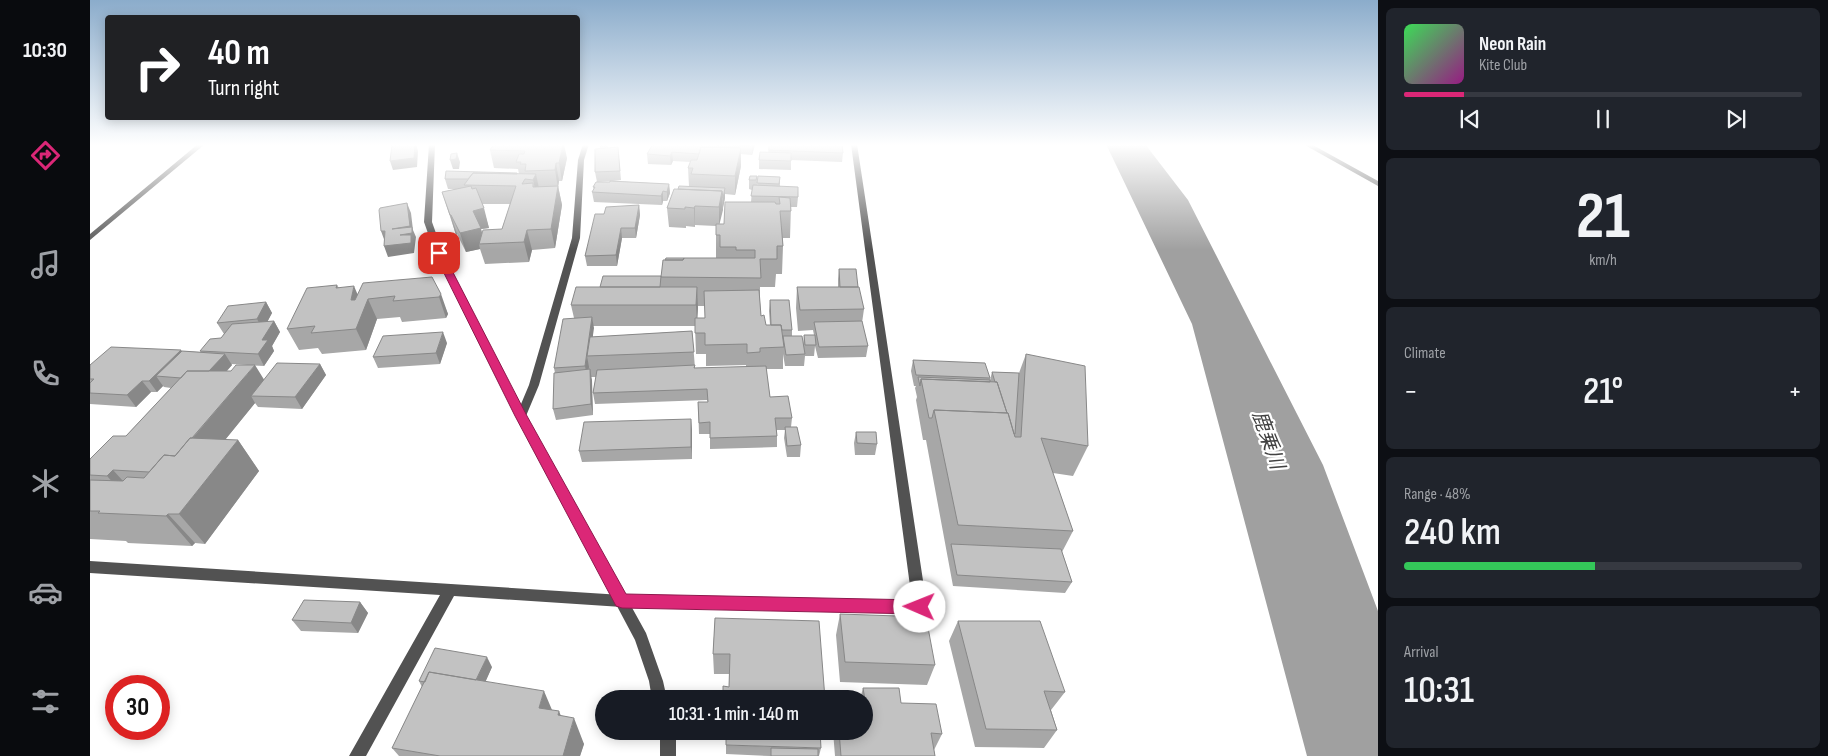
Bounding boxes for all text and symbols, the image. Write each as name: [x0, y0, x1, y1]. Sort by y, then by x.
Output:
text: 40 m: [208, 32, 270, 75]
text: Neon Rain: [1479, 33, 1546, 56]
icon: right: [125, 35, 190, 100]
text: 10:30: [23, 37, 67, 64]
text: Kite Club: [1479, 56, 1527, 75]
text: Turn right: [208, 75, 279, 102]
icon: previous: [1456, 105, 1484, 133]
icon: pause: [1589, 105, 1617, 133]
icon: next: [1722, 105, 1750, 133]
icon: directions: [28, 138, 63, 173]
text: 21: [1576, 179, 1630, 257]
pin: [418, 232, 460, 274]
icon: arrive: [425, 239, 453, 267]
icon: music: [28, 247, 63, 282]
text: km/h: [1589, 251, 1617, 270]
text: Climate: [1404, 344, 1446, 363]
icon: phone: [28, 356, 63, 391]
text: 21°: [1583, 369, 1623, 414]
text: −: [1404, 375, 1418, 408]
text: +: [1788, 375, 1802, 408]
water label: 鹿乗川: [1247, 408, 1290, 474]
icon: climate: [28, 466, 63, 501]
text: Range · 48%: [1404, 485, 1471, 504]
text: 240 km: [1404, 510, 1501, 555]
icon: car: [28, 575, 63, 610]
position arrow: [893, 580, 945, 632]
text: Arrival: [1404, 643, 1438, 662]
text: 10:31: [1404, 668, 1474, 713]
speed limit sign: 30: [105, 675, 170, 740]
icon: filters: [28, 684, 63, 719]
text: 10:31 · 1 min · 140 m: [669, 703, 799, 726]

